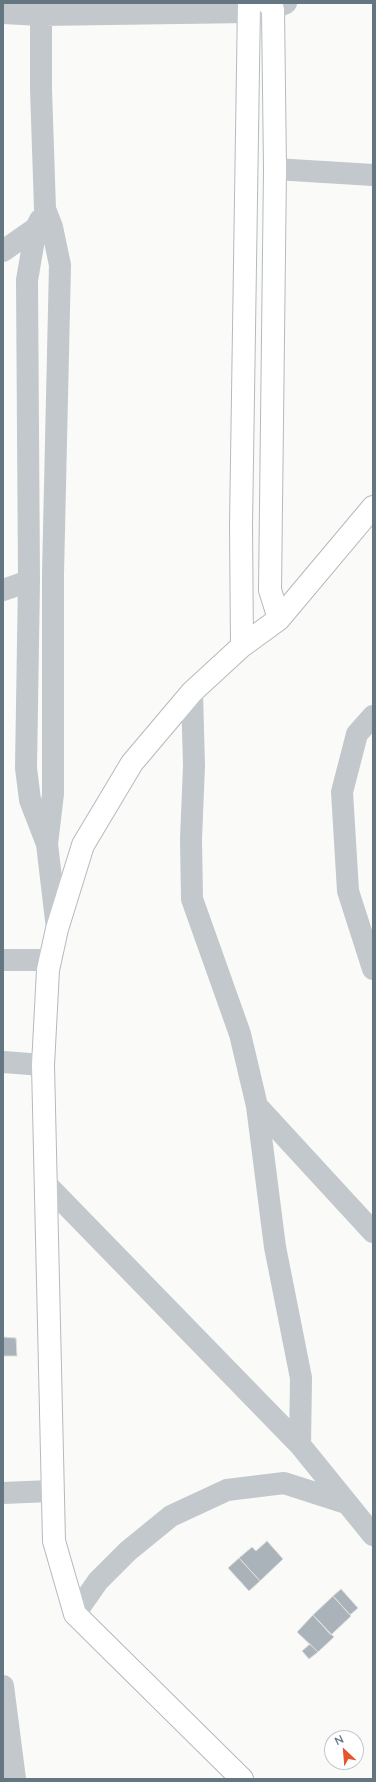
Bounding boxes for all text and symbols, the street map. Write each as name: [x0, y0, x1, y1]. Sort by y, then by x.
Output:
north arrow: [324, 1730, 364, 1770]
text: N: [332, 1732, 346, 1747]

